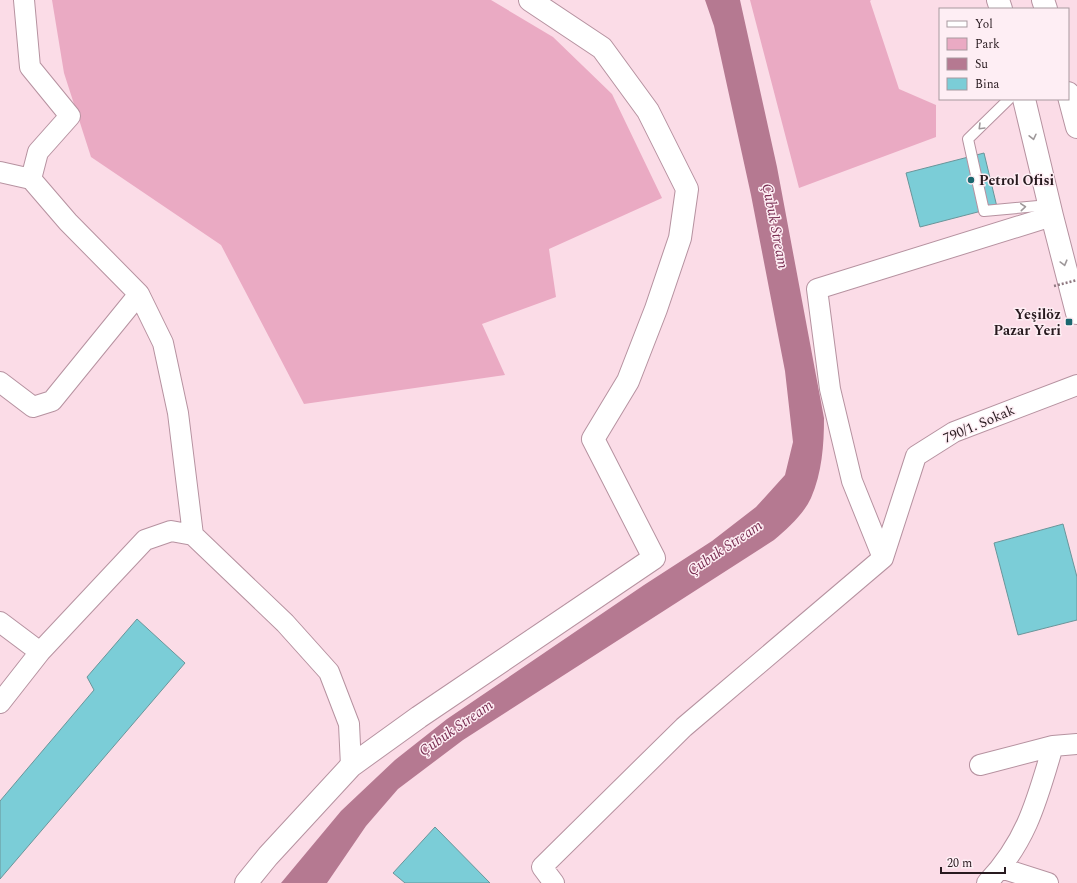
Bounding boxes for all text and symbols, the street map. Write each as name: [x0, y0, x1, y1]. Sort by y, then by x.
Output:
legend: [939, 8, 1069, 100]
text: Yol: [975, 15, 993, 34]
text: Park: [975, 35, 1000, 54]
text: Su: [975, 55, 988, 74]
text: Bina: [975, 75, 1000, 94]
one-way arrow: [978, 122, 986, 130]
one-way arrow: [1029, 134, 1037, 140]
place label: Petrol Ofisi: [979, 170, 1055, 191]
marker: Petrol Ofisi: [966, 175, 976, 185]
water label: Çubuk Stream: [755, 181, 795, 271]
one-way arrow: [1020, 203, 1026, 212]
one-way arrow: [1059, 260, 1068, 267]
place label: Yeşilöz Pazar Yeri: [994, 304, 1061, 341]
marker: Yeşilöz Pazar Yeri: [1064, 317, 1074, 327]
street label: 790/1. Sokak: [940, 399, 1018, 449]
water label: Çubuk Stream: [683, 514, 768, 582]
water label: Çubuk Stream: [414, 694, 498, 762]
scale bar: [941, 849, 1005, 875]
text: 20 m: [947, 854, 972, 873]

